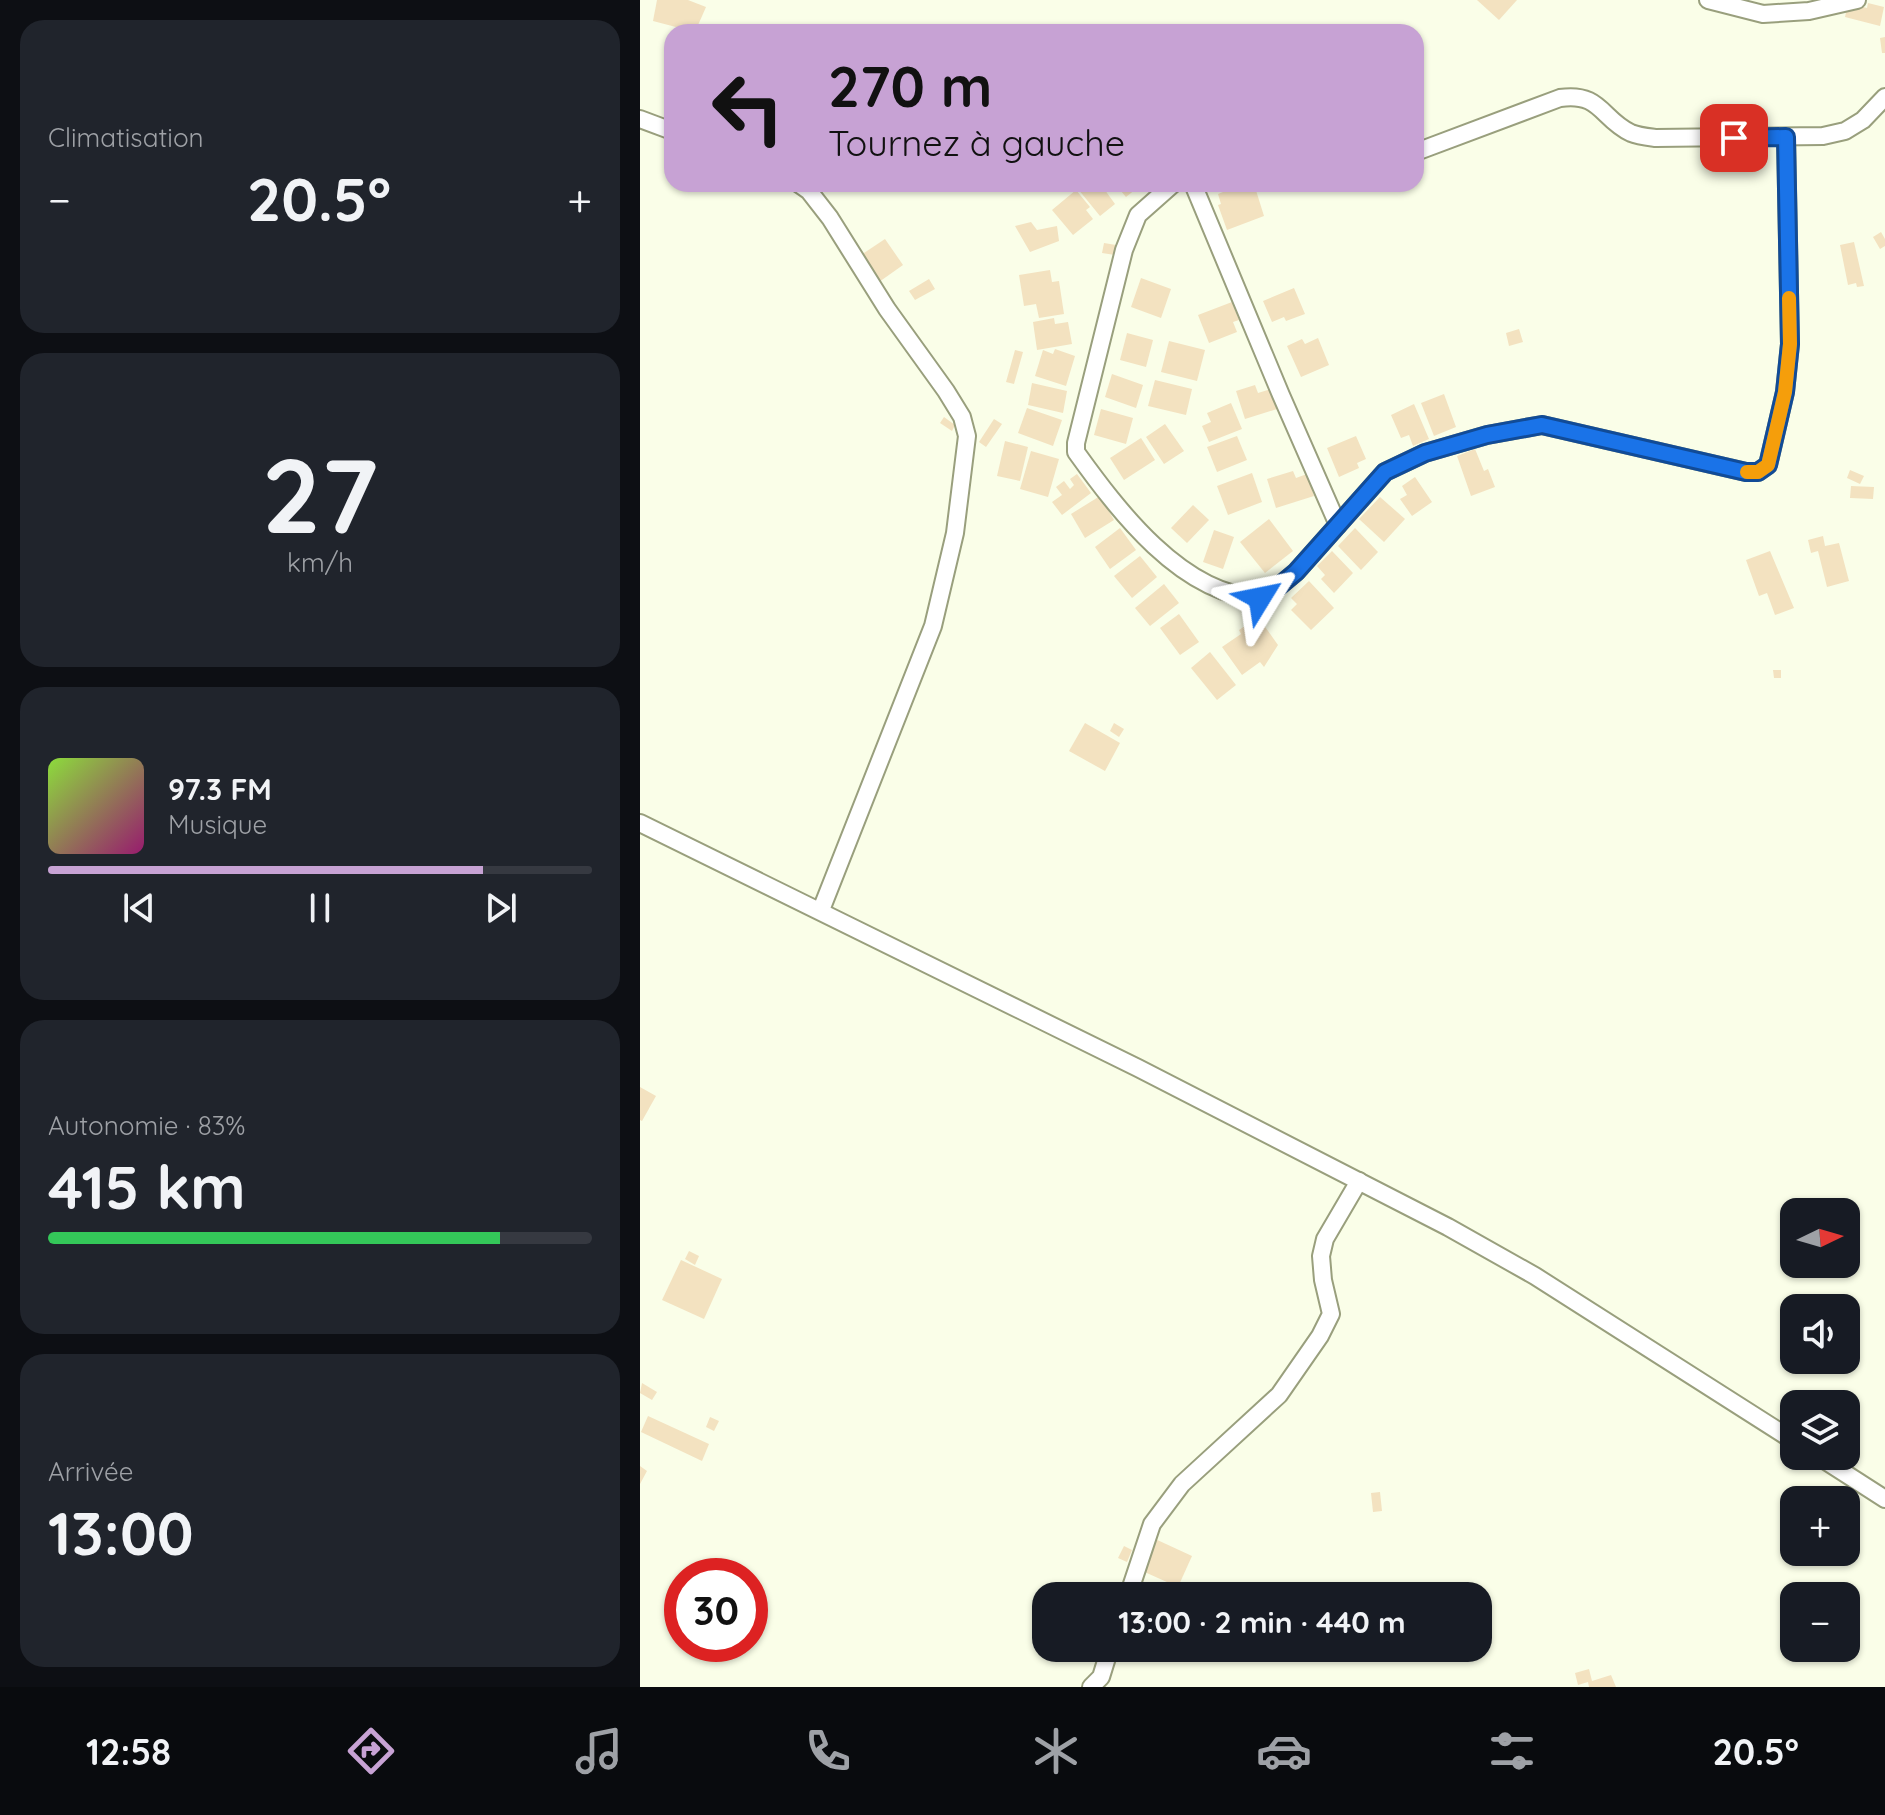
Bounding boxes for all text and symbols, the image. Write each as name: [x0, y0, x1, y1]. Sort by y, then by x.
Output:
text: 270 m: [828, 51, 992, 121]
icon: left: [696, 56, 800, 160]
pin: [1700, 104, 1768, 172]
icon: arrive: [1712, 116, 1756, 160]
text: Tournez à gauche: [828, 120, 1125, 165]
text: Climatisation: [48, 121, 204, 154]
text: 20.5°: [247, 161, 391, 236]
text: −: [48, 172, 71, 227]
text: +: [567, 172, 592, 227]
text: 27: [262, 429, 378, 559]
text: km/h: [287, 546, 353, 579]
position arrow: [1218, 556, 1302, 640]
text: 97.3 FM: [168, 770, 272, 808]
text: Musique: [168, 808, 267, 841]
icon: previous: [117, 886, 161, 930]
icon: pause: [298, 886, 342, 930]
icon: next: [479, 886, 523, 930]
text: Autonomie · 83%: [48, 1109, 246, 1142]
text: 415 km: [48, 1149, 246, 1224]
north arrow: [1780, 1198, 1860, 1278]
map controls: [1780, 1198, 1860, 1662]
button: sound: [1780, 1294, 1860, 1374]
button: layers: [1780, 1390, 1860, 1470]
text: Arrivée: [48, 1455, 133, 1488]
button: +: [1780, 1486, 1860, 1566]
text: 13:00: [48, 1495, 194, 1570]
speed limit sign: 30: [664, 1558, 768, 1662]
button: −: [1780, 1582, 1860, 1662]
text: 13:00 · 2 min · 440 m: [1118, 1603, 1406, 1641]
icon: directions: [343, 1723, 399, 1779]
icon: music: [571, 1723, 627, 1779]
icon: phone: [800, 1723, 856, 1779]
icon: climate: [1028, 1723, 1084, 1779]
icon: car: [1256, 1723, 1312, 1779]
icon: filters: [1484, 1723, 1540, 1779]
text: 12:58: [86, 1729, 171, 1774]
text: 20.5°: [1712, 1729, 1799, 1774]

